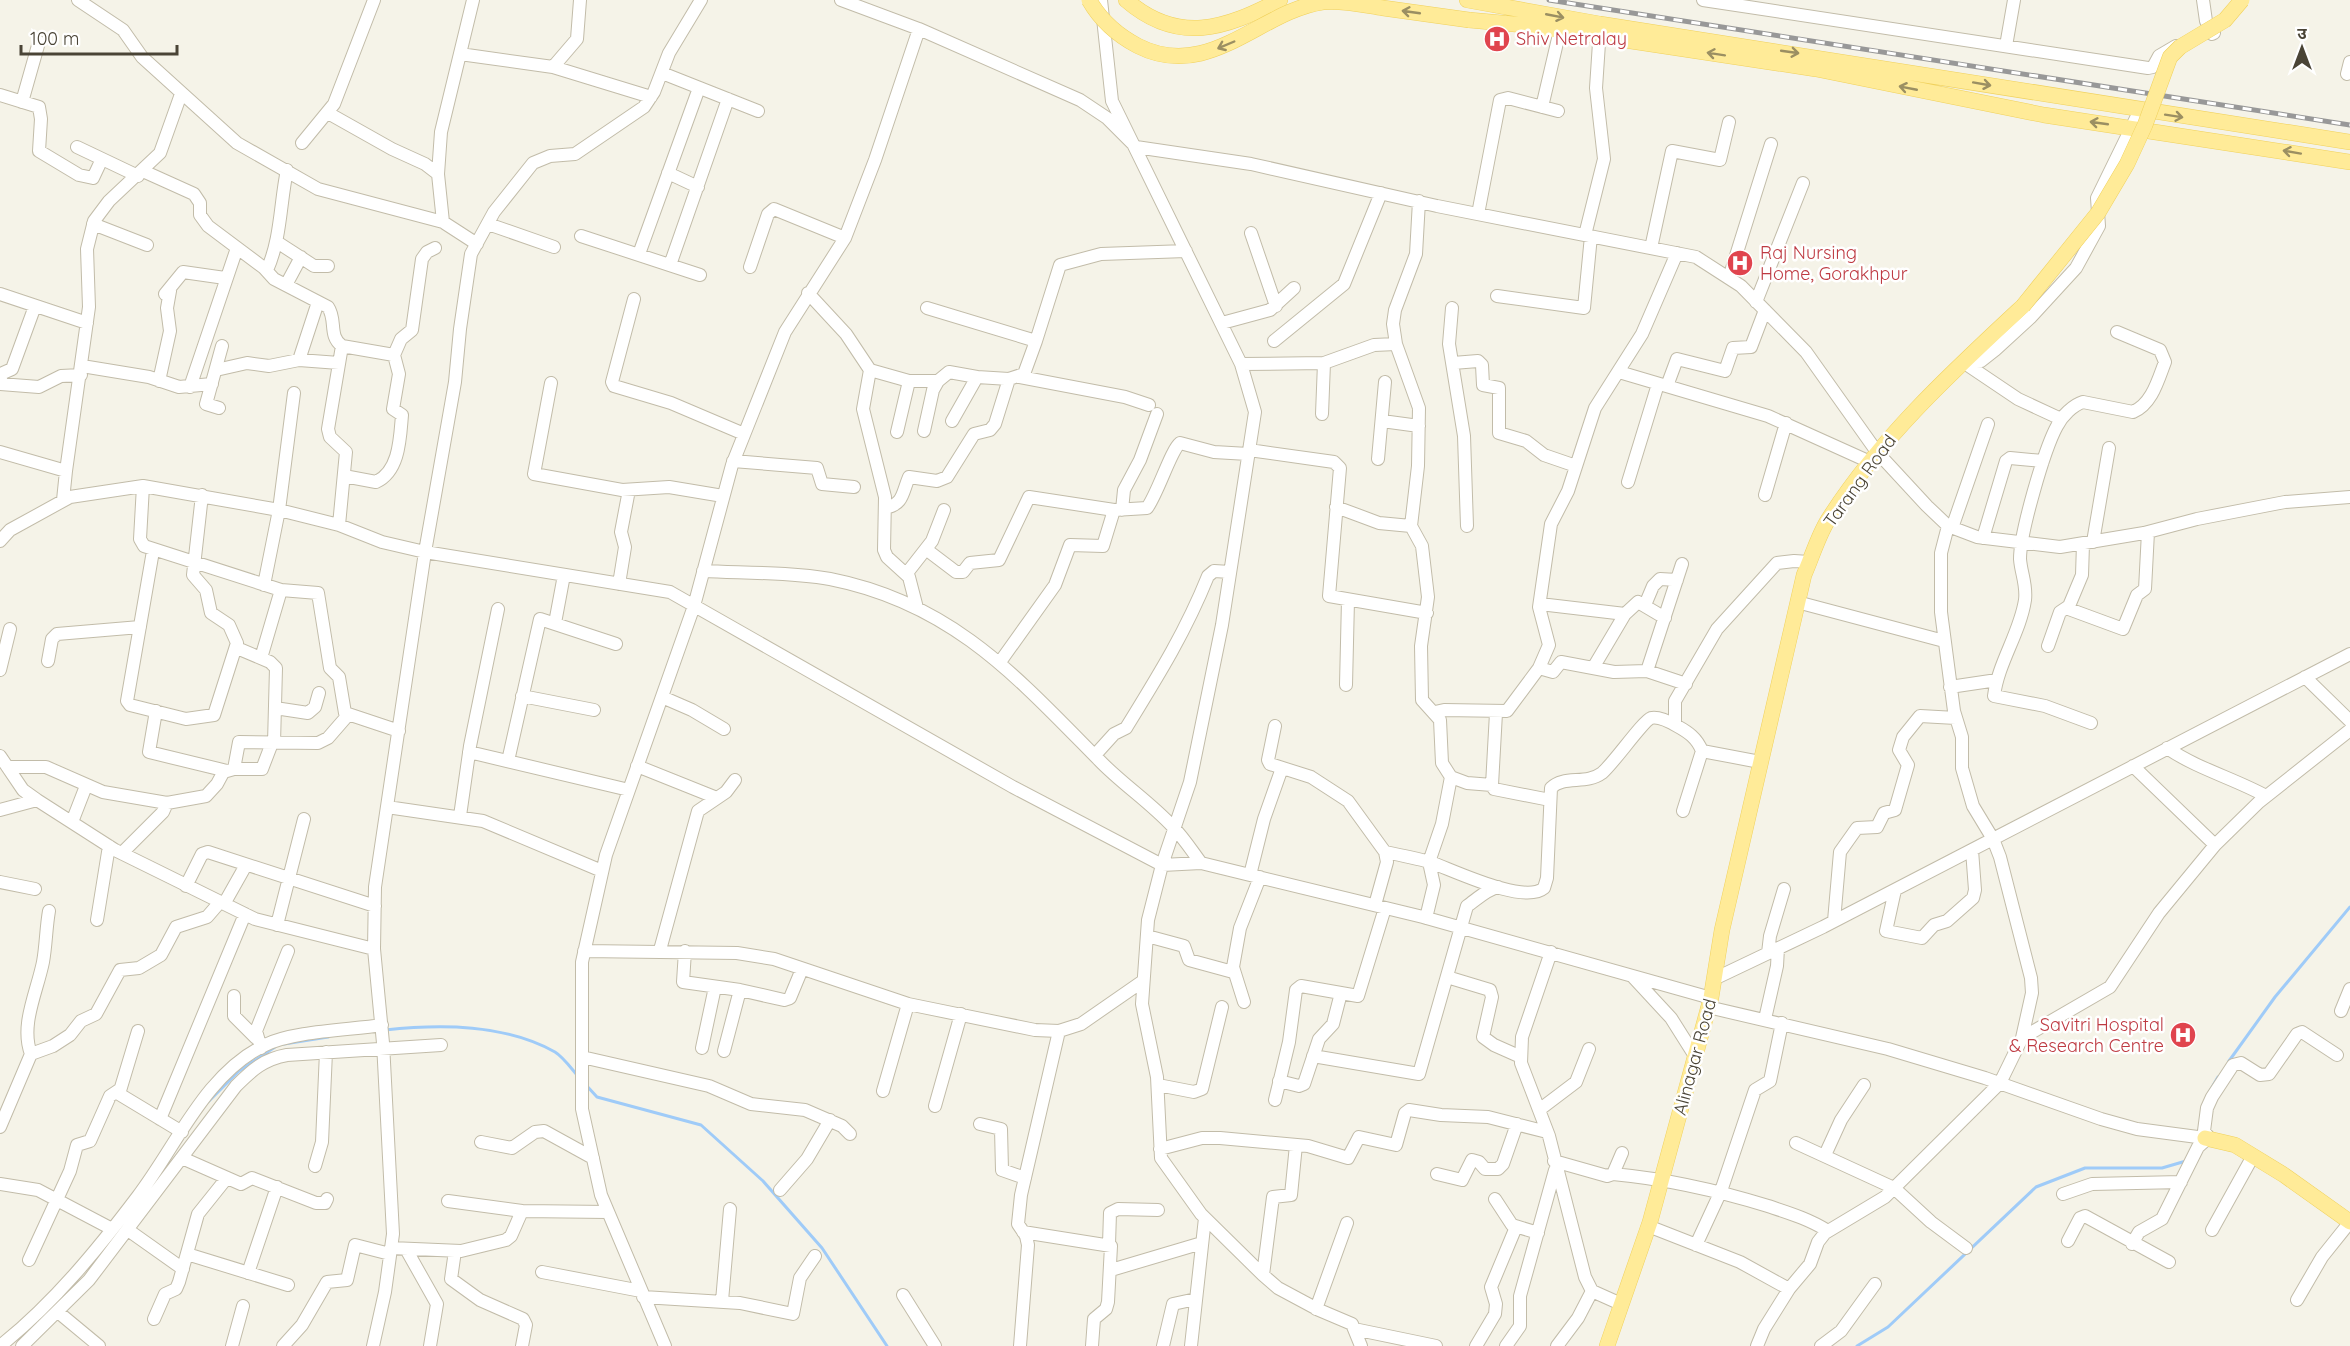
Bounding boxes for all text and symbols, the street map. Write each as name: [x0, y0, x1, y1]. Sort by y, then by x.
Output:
one-way arrow: [1402, 6, 1422, 17]
one-way arrow: [1545, 11, 1565, 22]
scale bar: [21, 18, 177, 56]
north arrow: [2272, 18, 2332, 78]
text: उ: [2297, 23, 2307, 43]
hospital icon: Shiv Netralay: [1482, 24, 1512, 54]
text: 100 m: [30, 27, 79, 50]
place label: Shiv Netralay: [1516, 27, 1627, 50]
one-way arrow: [1218, 40, 1236, 52]
one-way arrow: [1779, 47, 1799, 58]
one-way arrow: [1706, 48, 1726, 59]
one-way arrow: [1972, 79, 1991, 90]
one-way arrow: [1899, 82, 1918, 93]
one-way arrow: [2164, 111, 2184, 122]
one-way arrow: [2090, 118, 2110, 129]
one-way arrow: [2283, 146, 2303, 157]
place label: Raj Nursing Home, Gorakhpur: [1760, 241, 1908, 285]
hospital icon: Raj Nursing Home, Gorakhpur: [1725, 248, 1755, 278]
street label: Tarang Road: [1818, 430, 1901, 531]
street label: Alinagar Road: [1668, 996, 1721, 1118]
place label: Savitri Hospital & Research Centre: [2009, 1013, 2164, 1057]
hospital icon: Savitri Hospital & Research Centre: [2168, 1020, 2198, 1050]

